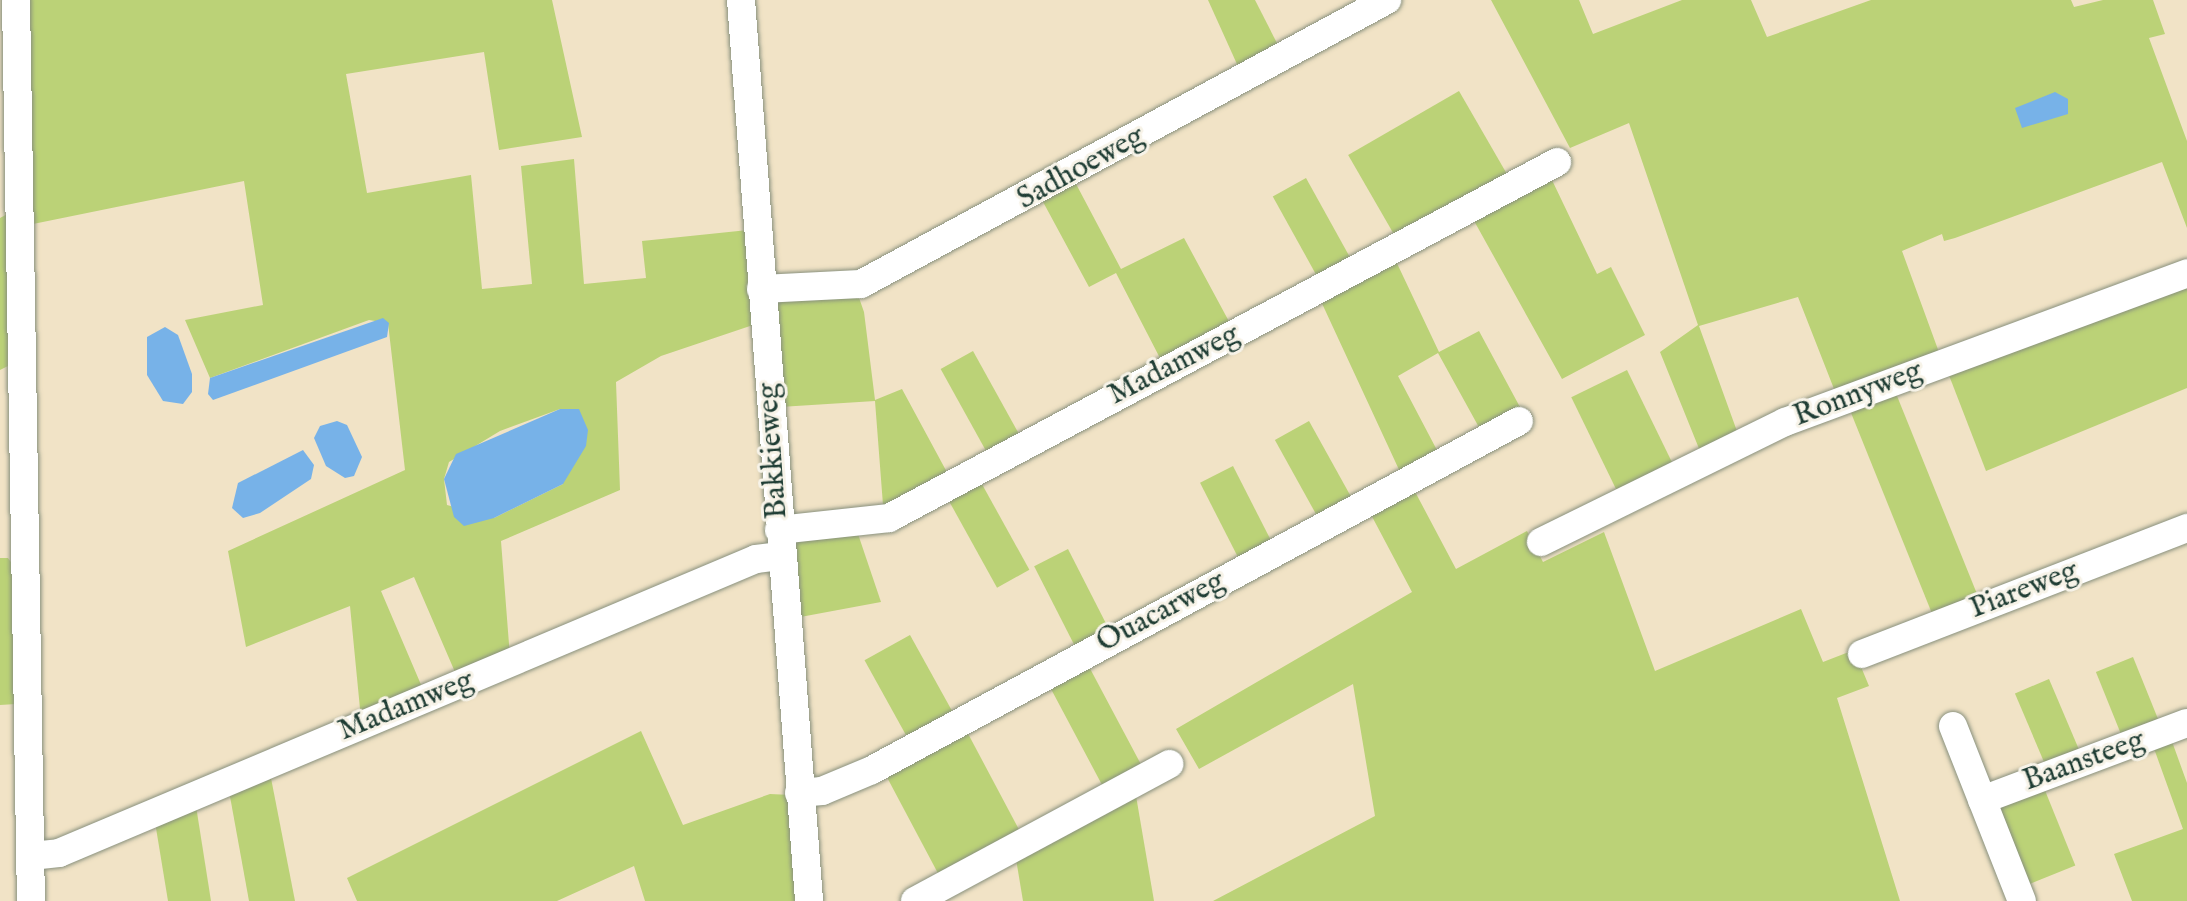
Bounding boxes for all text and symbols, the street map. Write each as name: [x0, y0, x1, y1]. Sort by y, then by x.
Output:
street label: Sadhoeweg: [1011, 118, 1151, 218]
street label: Madamweg: [1102, 317, 1246, 413]
street label: Ronnyweg: [1789, 353, 1927, 435]
street label: Bakkieweg: [750, 382, 796, 520]
street label: Piareweg: [1965, 553, 2083, 627]
street label: Ouacarweg: [1091, 563, 1231, 661]
street label: Madamweg: [333, 663, 479, 749]
street label: Baansteeg: [2018, 722, 2150, 800]

